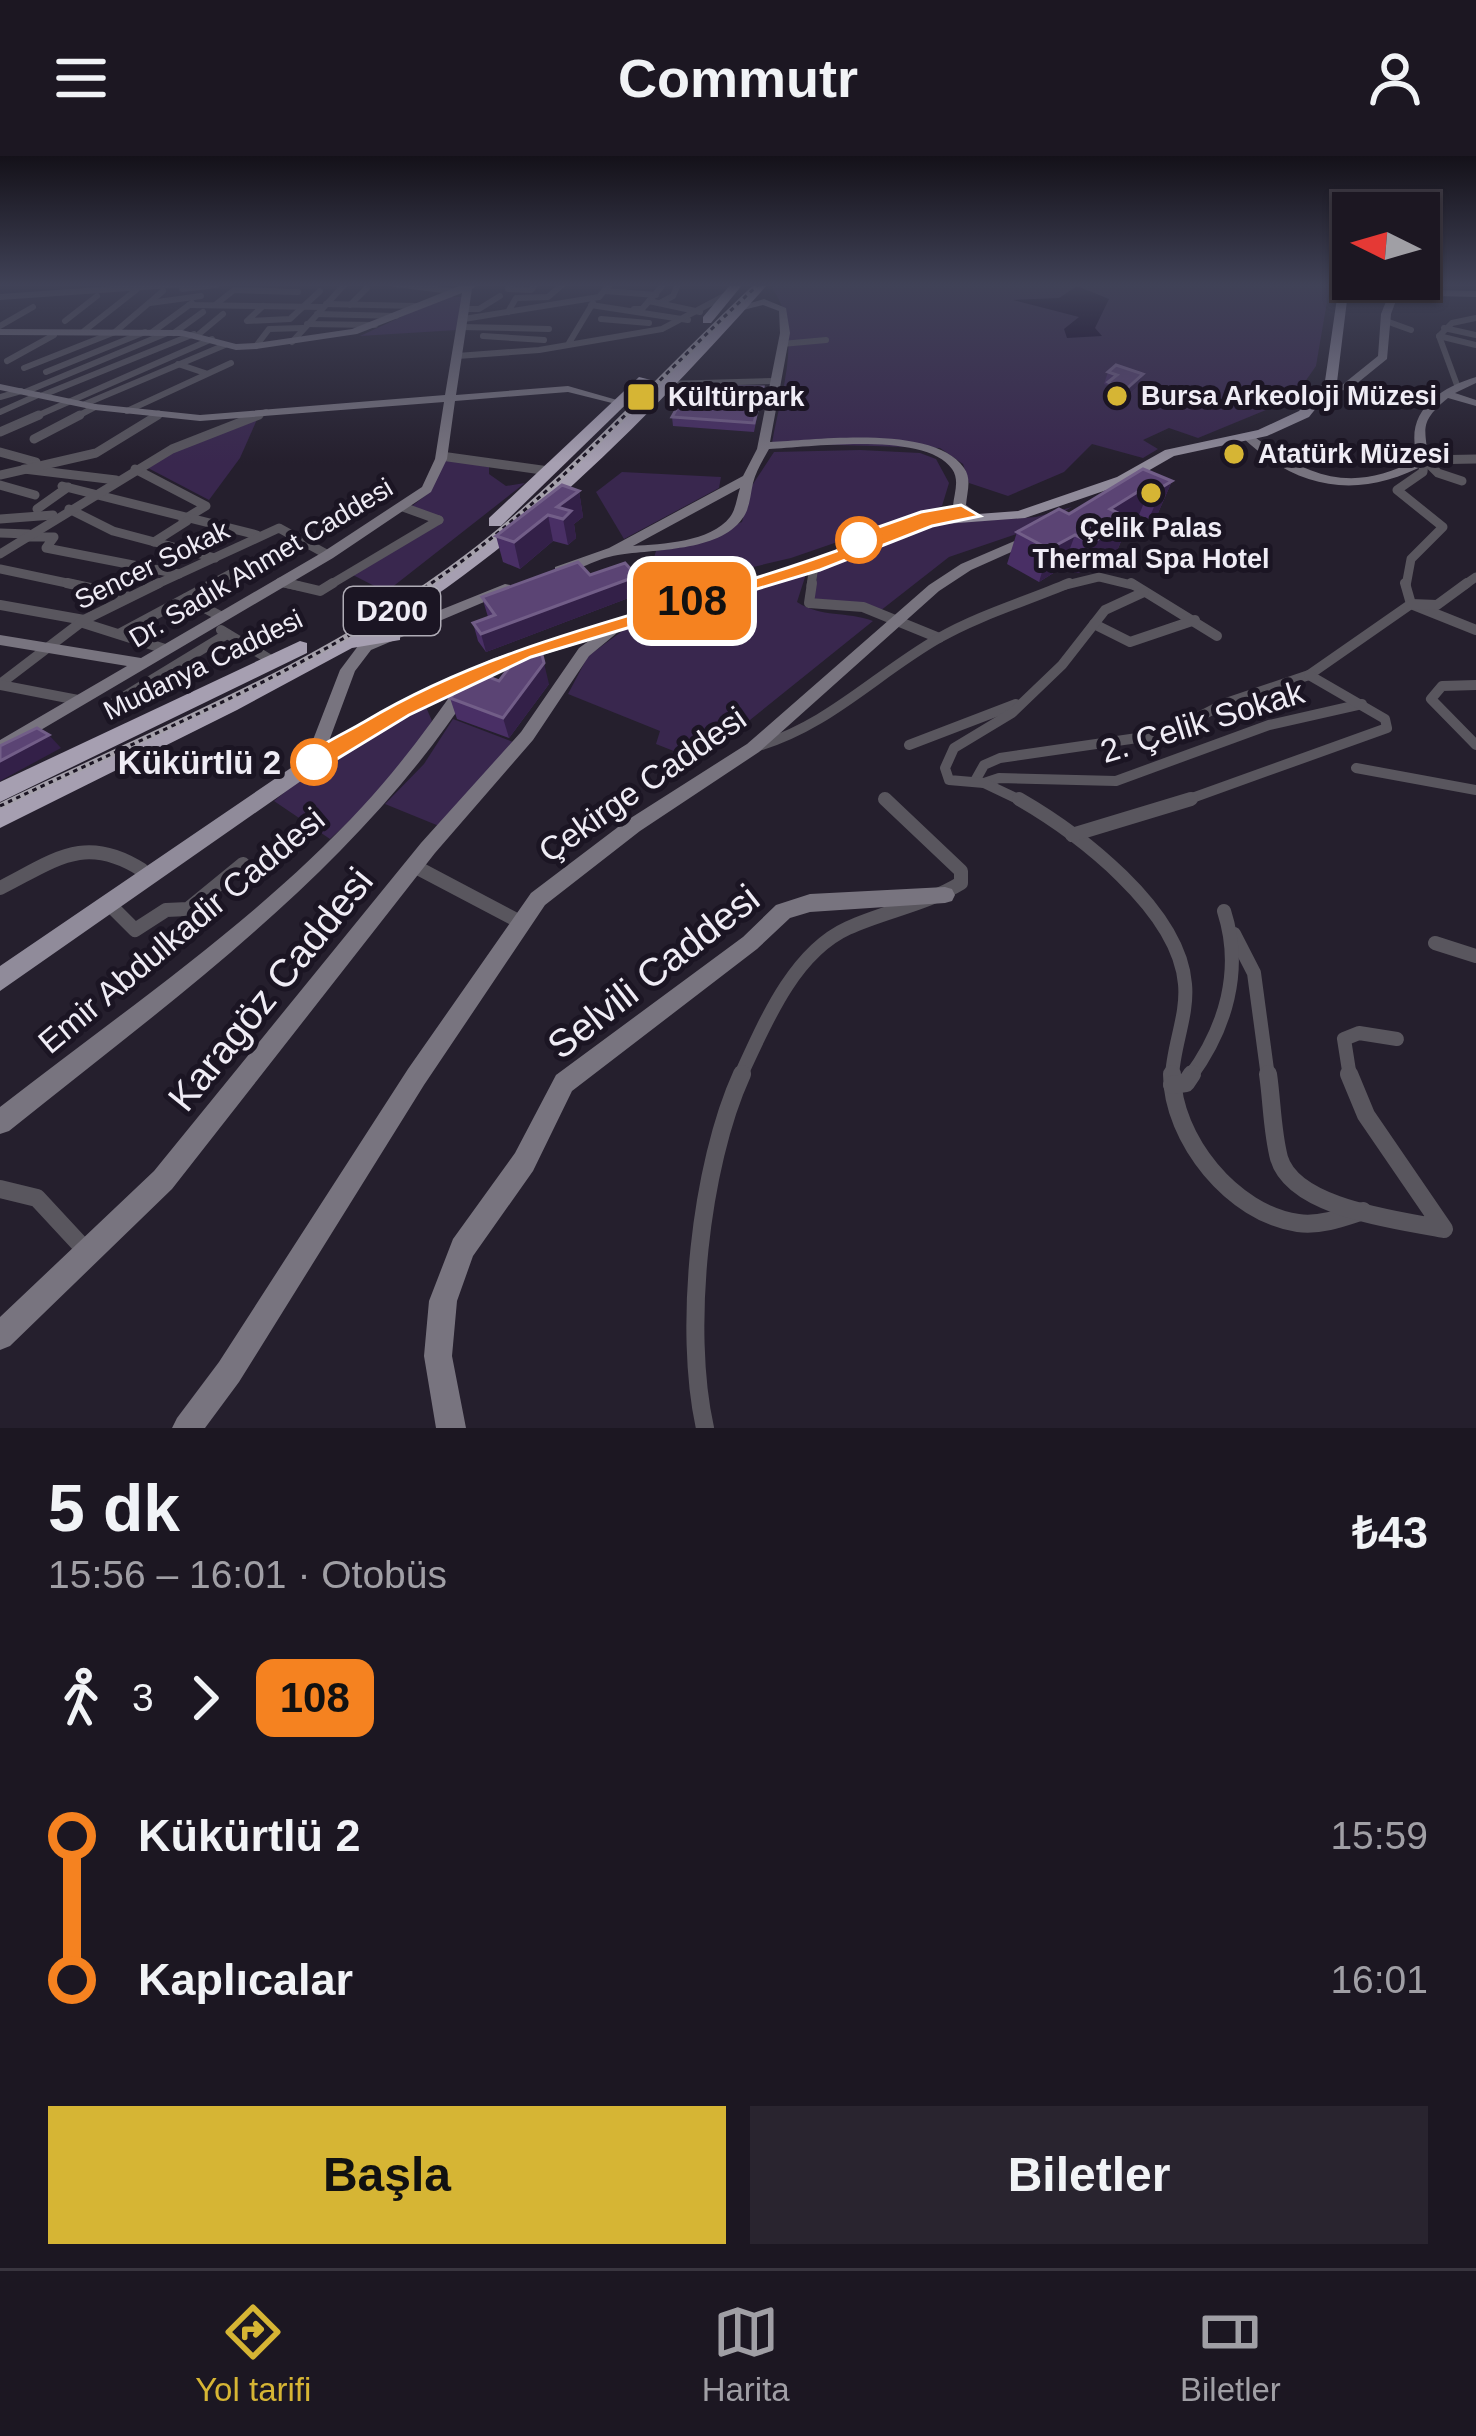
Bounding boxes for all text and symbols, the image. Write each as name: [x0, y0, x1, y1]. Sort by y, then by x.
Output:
icon: menu: [48, 45, 114, 111]
icon: person: [1362, 45, 1428, 111]
text: Commutr: [618, 48, 858, 108]
north arrow: [1332, 192, 1440, 300]
map controls: [1332, 192, 1440, 300]
marker: Kültürpark: [625, 381, 657, 413]
place label: Bursa Arkeoloji Müzesi: [1141, 381, 1437, 411]
place label: Kültürpark: [668, 382, 806, 412]
marker: Bursa Arkeoloji Müzesi: [1104, 383, 1130, 409]
place label: Atatürk Müzesi: [1258, 439, 1450, 469]
marker: Atatürk Müzesi: [1221, 441, 1247, 467]
street label: Dr. Sadık Ahmet Caddesi: [124, 472, 398, 654]
marker: Çelik Palas Thermal Spa Hotel: [1138, 480, 1164, 506]
place label: Çelik Palas Thermal Spa Hotel: [1032, 513, 1270, 574]
street label: Sencer Sokak: [70, 514, 235, 615]
unlabelled marker: [837, 518, 881, 562]
line badge: 108: [623, 562, 761, 640]
text: 108: [657, 577, 727, 624]
road number: D200: [344, 587, 440, 635]
street label: Mudanya Caddesi: [99, 604, 307, 726]
street label: 2. Çelik Sokak: [1096, 673, 1309, 770]
street label: Çekirge Caddesi: [532, 699, 753, 870]
marker: Kükürtlü 2: [292, 740, 336, 784]
place label: Kükürtlü 2: [118, 744, 281, 781]
street label: Emir Abdulkadir Caddesi: [31, 800, 332, 1061]
street label: Karagöz Caddesi: [160, 860, 381, 1119]
street label: Selvili Caddesi: [539, 876, 767, 1067]
text: 5 dk: [48, 1471, 180, 1545]
text: ₺43: [1352, 1507, 1428, 1558]
text: 15:56 – 16:01 · Otobüs: [48, 1553, 447, 1596]
icon: walk: [48, 1665, 114, 1731]
icon: forward: [172, 1665, 238, 1731]
text: 108: [280, 1674, 350, 1721]
text: 3: [132, 1676, 154, 1719]
text: Kükürtlü 2: [138, 1810, 361, 1861]
text: 15:59: [1330, 1814, 1428, 1857]
text: Kaplıcalar: [138, 1954, 353, 2005]
text: 16:01: [1330, 1958, 1428, 2001]
button: Başla: [48, 2106, 726, 2244]
button: Biletler: [750, 2106, 1428, 2244]
tab: Yol tarifi: [195, 2299, 311, 2409]
tab: Harita: [702, 2299, 790, 2409]
tab: Biletler: [1180, 2299, 1281, 2409]

